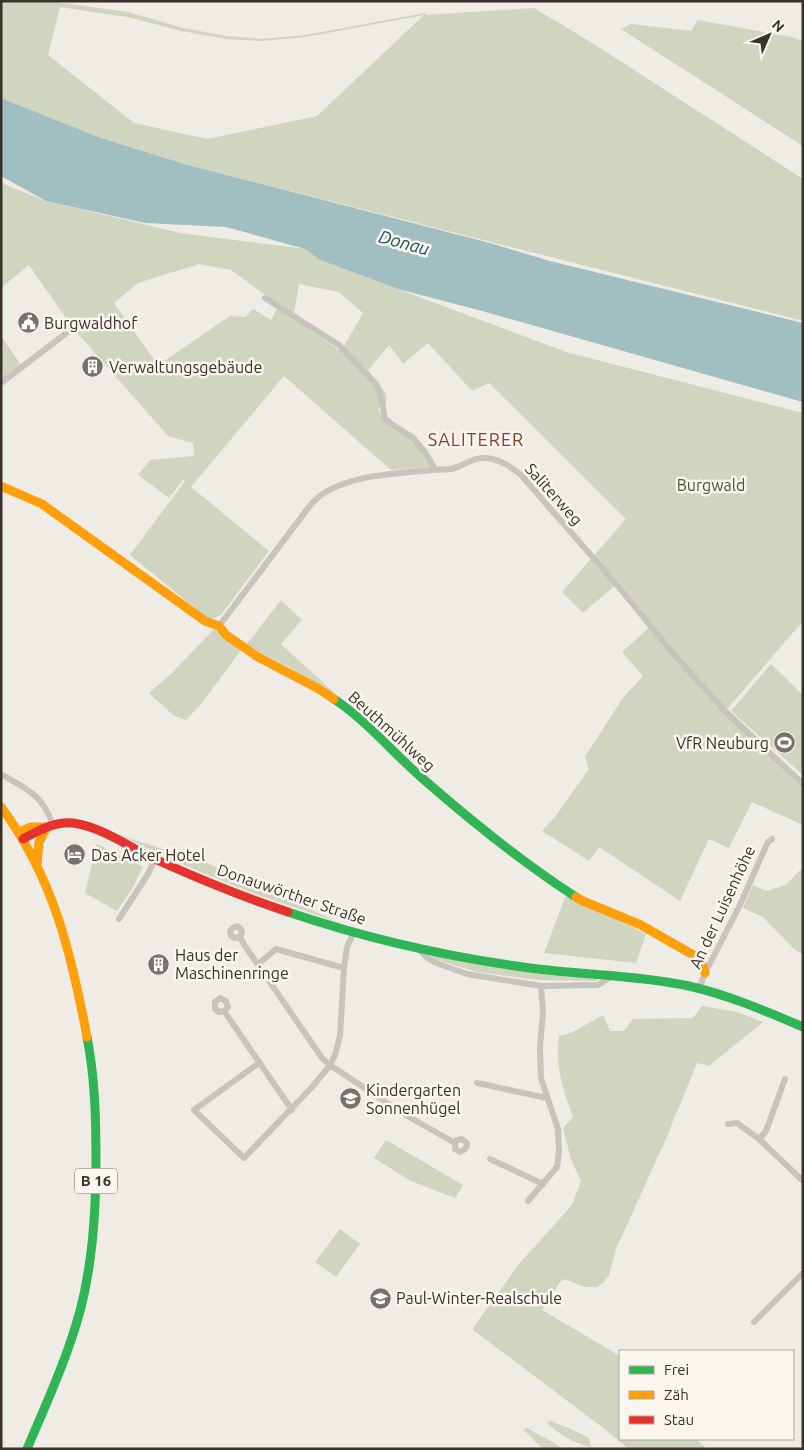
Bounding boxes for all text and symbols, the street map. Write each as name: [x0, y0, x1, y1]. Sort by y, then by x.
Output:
north arrow: [744, 10, 794, 60]
text: N: [769, 16, 788, 35]
water label: Donau: [377, 226, 432, 258]
public building icon: Burgwaldhof: [16, 311, 40, 335]
place label: Burgwaldhof: [44, 314, 138, 332]
building icon: Verwaltungsgebäude: [81, 355, 105, 379]
place label: Verwaltungsgebäude: [109, 358, 262, 376]
district label: SALITERER: [428, 429, 524, 449]
street label: Saliterweg: [522, 460, 586, 528]
park label: Burgwald: [677, 476, 745, 494]
street label: Beuthmühlweg: [345, 687, 439, 775]
sports icon: VfR Neuburg: [773, 731, 797, 755]
place label: VfR Neuburg: [676, 734, 769, 752]
hotel icon: Das Acker Hotel: [63, 843, 87, 867]
street label: An der Luisenhöhe: [686, 843, 758, 971]
place label: Das Acker Hotel: [91, 846, 205, 864]
street label: Donauwörther Straße: [215, 860, 369, 928]
place label: Haus der Maschinenringe: [175, 946, 289, 982]
building icon: Haus der Maschinenringe: [147, 952, 171, 976]
place label: Kindergarten Sonnenhügel: [366, 1081, 461, 1117]
school or university icon: Kindergarten Sonnenhügel: [338, 1087, 362, 1111]
road number: B 16: [75, 1168, 117, 1194]
school or university icon: Paul-Winter-Realschule: [368, 1286, 392, 1310]
place label: Paul-Winter-Realschule: [396, 1289, 562, 1307]
legend: [619, 1350, 794, 1440]
text: Frei: [664, 1361, 689, 1378]
text: Zäh: [664, 1386, 689, 1403]
text: Stau: [664, 1411, 694, 1428]

